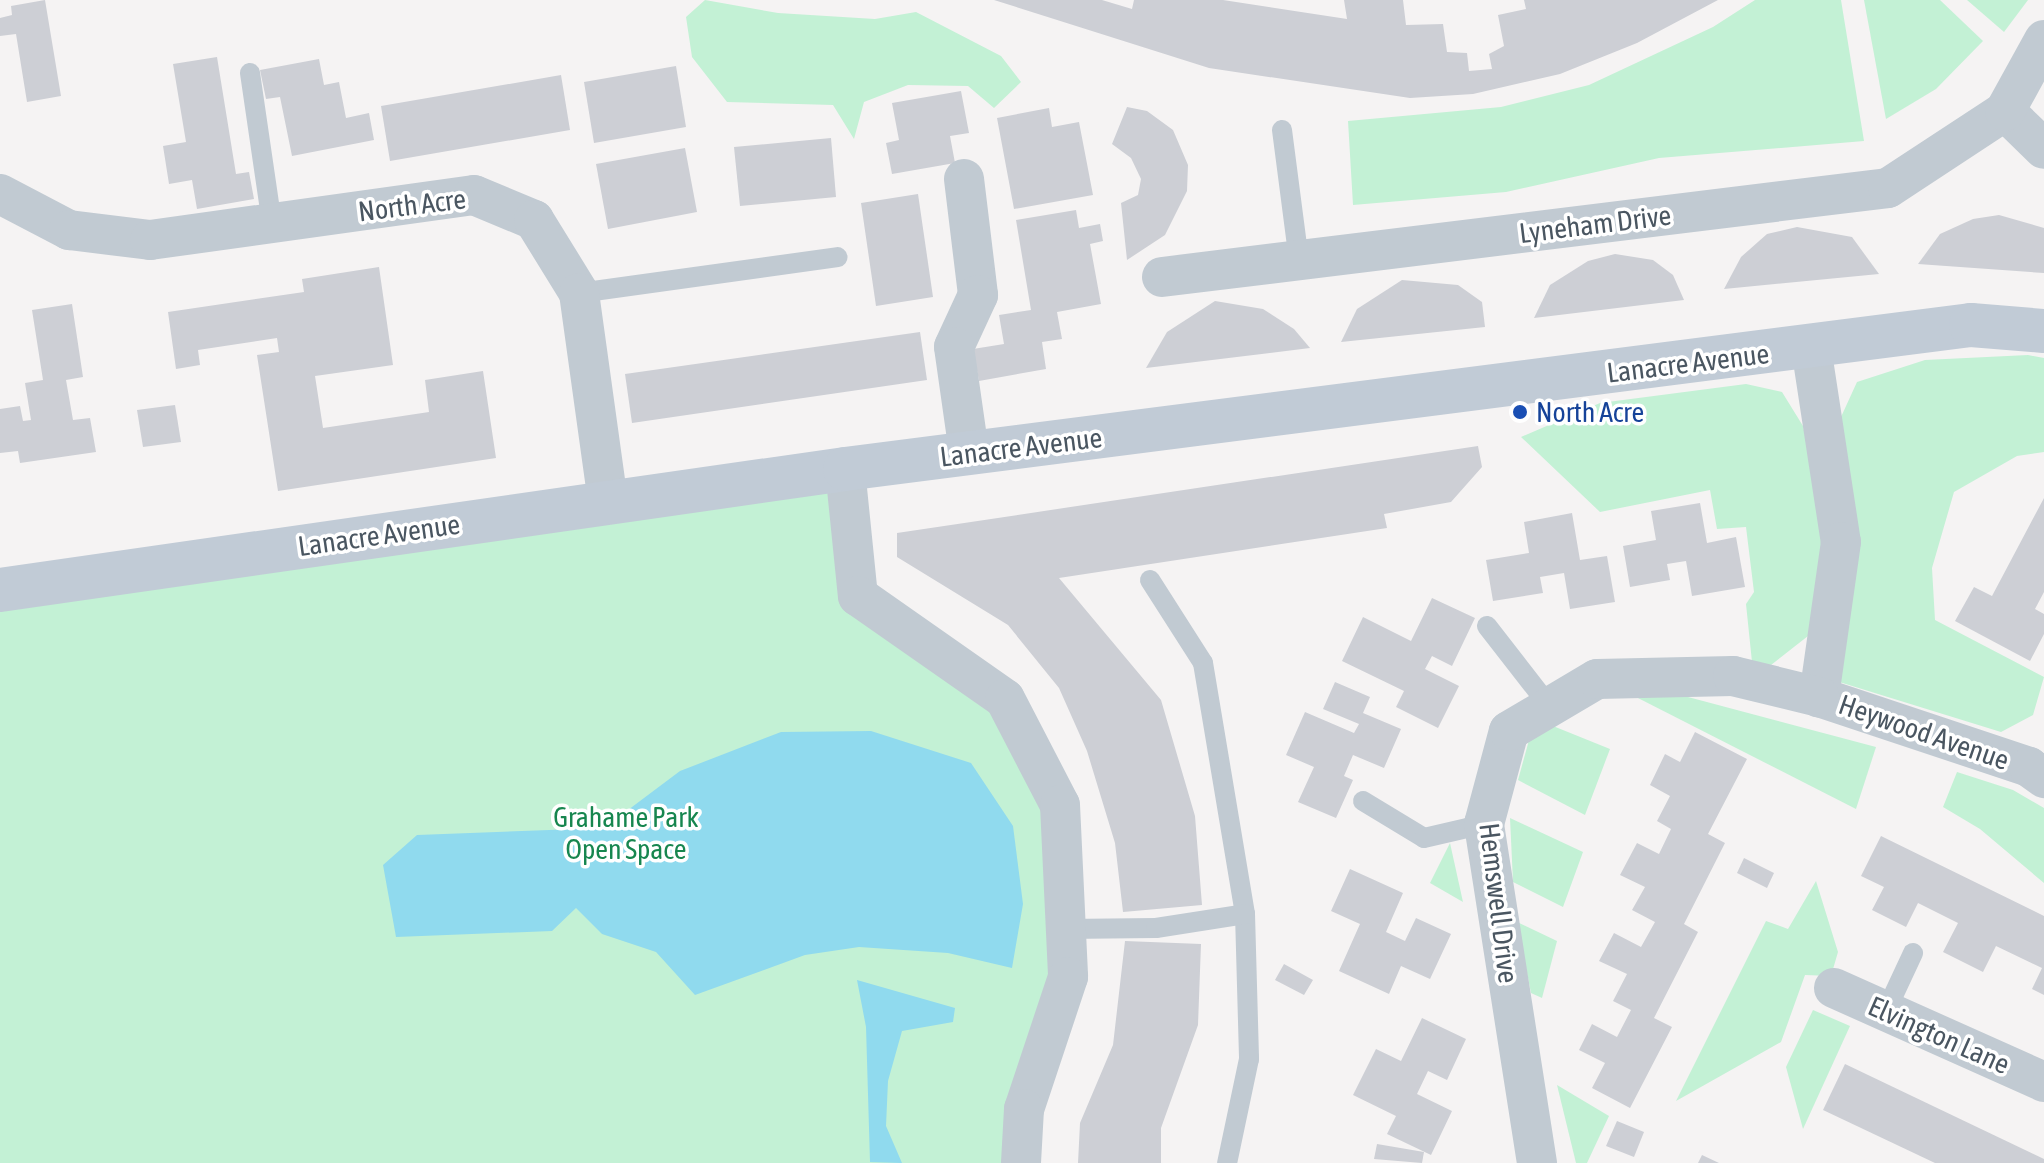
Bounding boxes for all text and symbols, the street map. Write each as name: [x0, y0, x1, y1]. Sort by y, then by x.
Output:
street label: North Acre: [356, 182, 468, 228]
street label: Lyneham Drive: [1517, 198, 1673, 250]
street label: Lanacre Avenue: [1605, 336, 1771, 390]
place label: North Acre: [1536, 395, 1644, 429]
marker: North Acre: [1511, 403, 1529, 421]
street label: Lanacre Avenue: [938, 420, 1104, 474]
street label: Lanacre Avenue: [296, 507, 462, 563]
street label: Heywood Avenue: [1835, 687, 2013, 777]
park label: Grahame Park Open Space: [553, 800, 699, 866]
street label: Hemswell Drive: [1473, 821, 1525, 985]
street label: Elvington Lane: [1863, 989, 2015, 1081]

